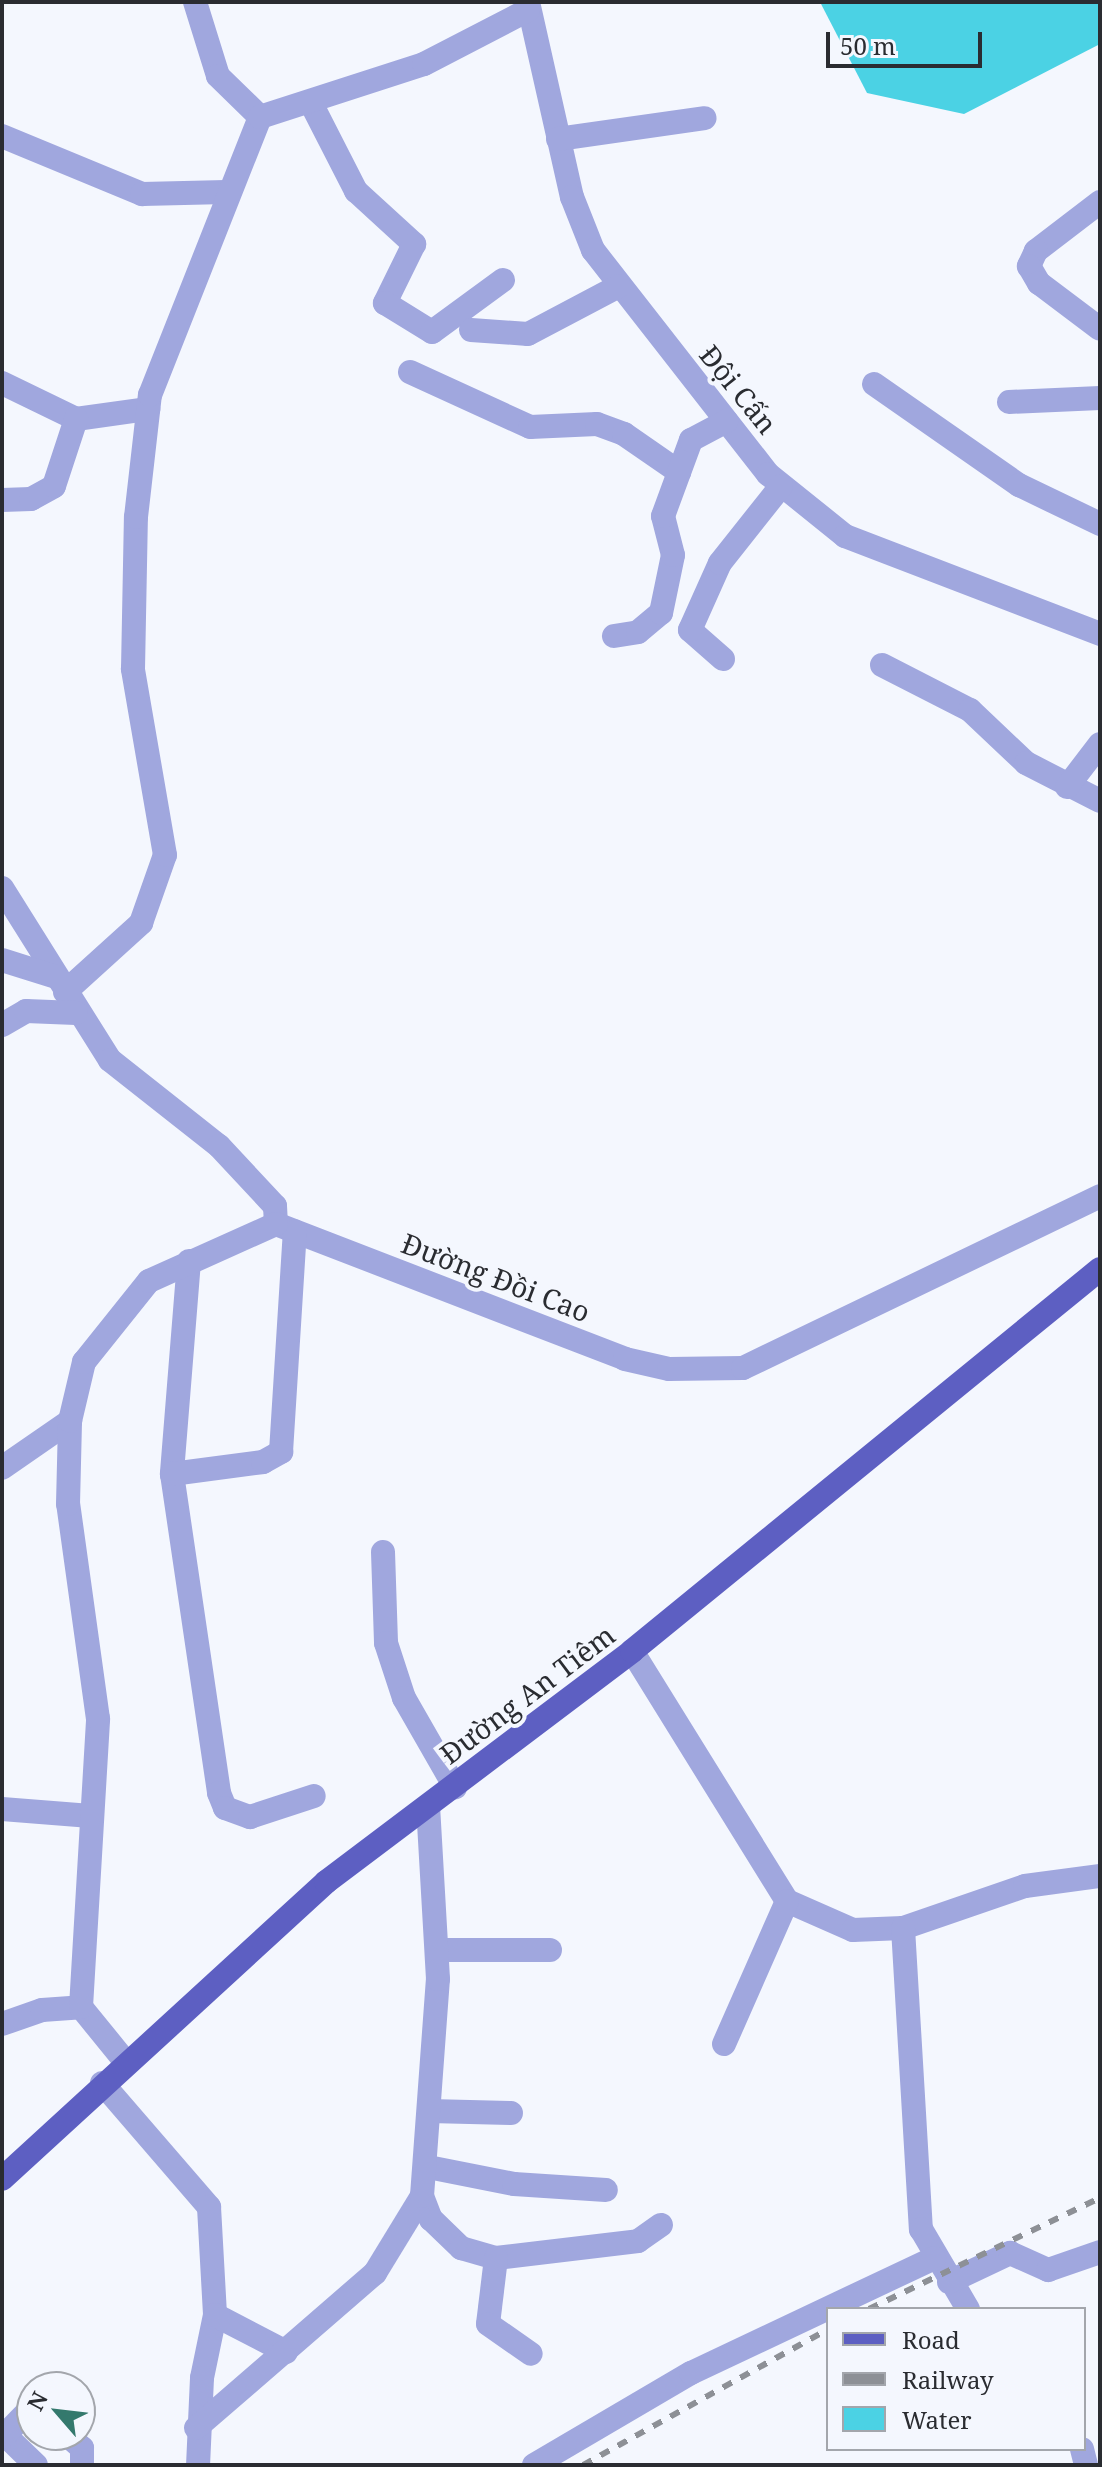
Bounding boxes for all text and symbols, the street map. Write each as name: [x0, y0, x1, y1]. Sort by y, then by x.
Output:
scale bar: [830, 16, 986, 66]
text: 50 m: [840, 29, 896, 62]
street label: Đội Cấn: [693, 338, 785, 440]
street label: Đường Đồi Cao: [397, 1226, 595, 1328]
street label: Đường An Tiêm: [433, 1617, 621, 1771]
legend: [826, 2307, 1086, 2451]
text: Road: [902, 2323, 960, 2356]
text: Railway: [902, 2363, 994, 2396]
north arrow: [16, 2371, 96, 2451]
text: N: [19, 2386, 54, 2415]
text: Water: [902, 2403, 972, 2436]

